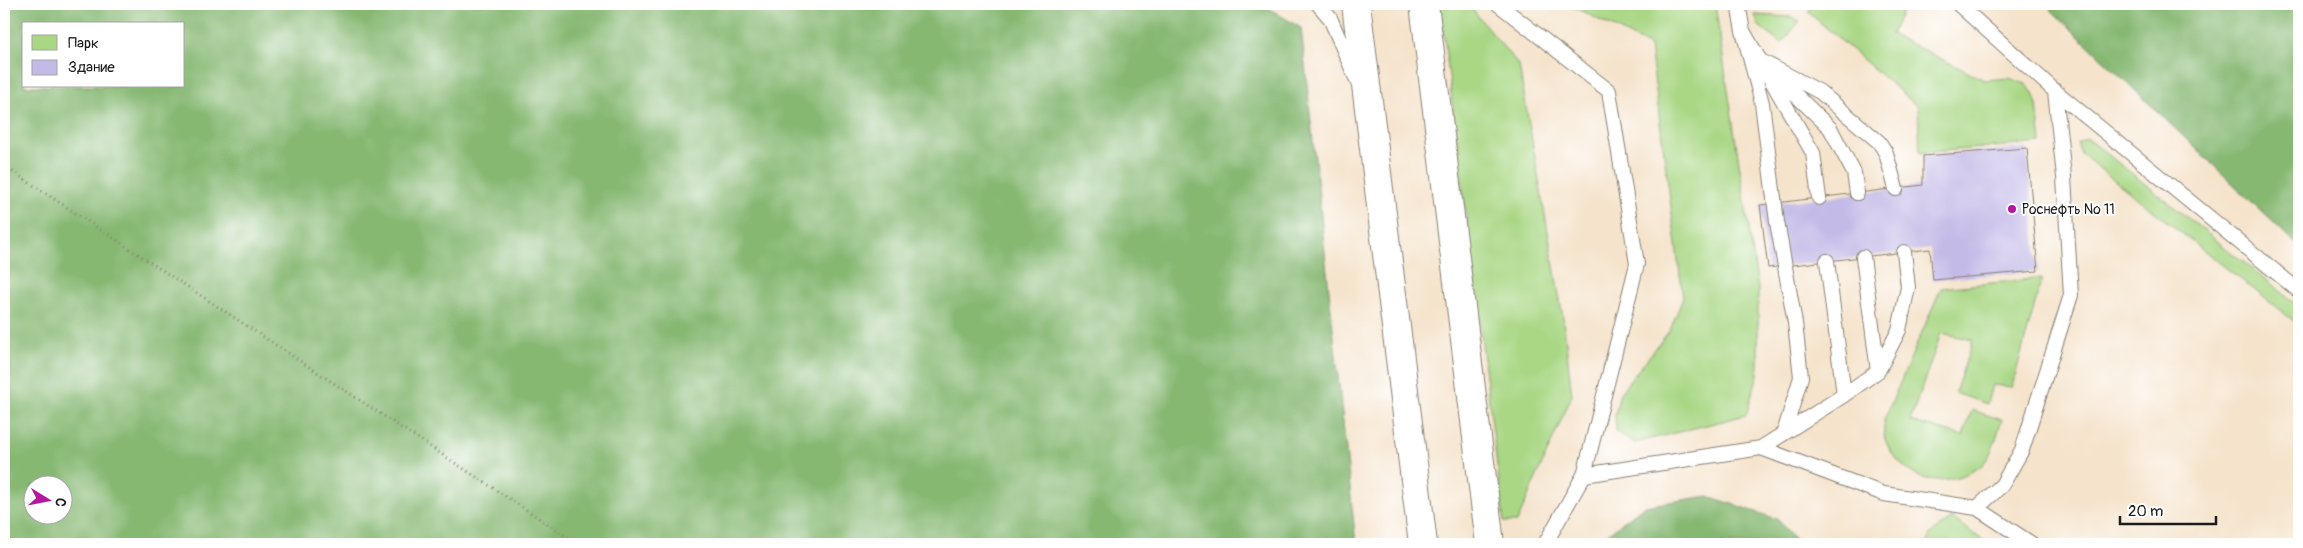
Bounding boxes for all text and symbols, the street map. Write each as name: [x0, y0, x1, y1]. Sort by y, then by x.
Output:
legend: [22, 22, 185, 88]
text: Парк: [68, 34, 99, 53]
text: Здание: [68, 58, 115, 77]
place label: Роснефть № 11: [2022, 201, 2115, 218]
marker: Роснефть № 11: [2006, 203, 2018, 215]
north arrow: [22, 476, 72, 526]
scale bar: [2120, 493, 2217, 525]
text: С: [51, 496, 69, 508]
text: 20 m: [2128, 502, 2163, 521]

